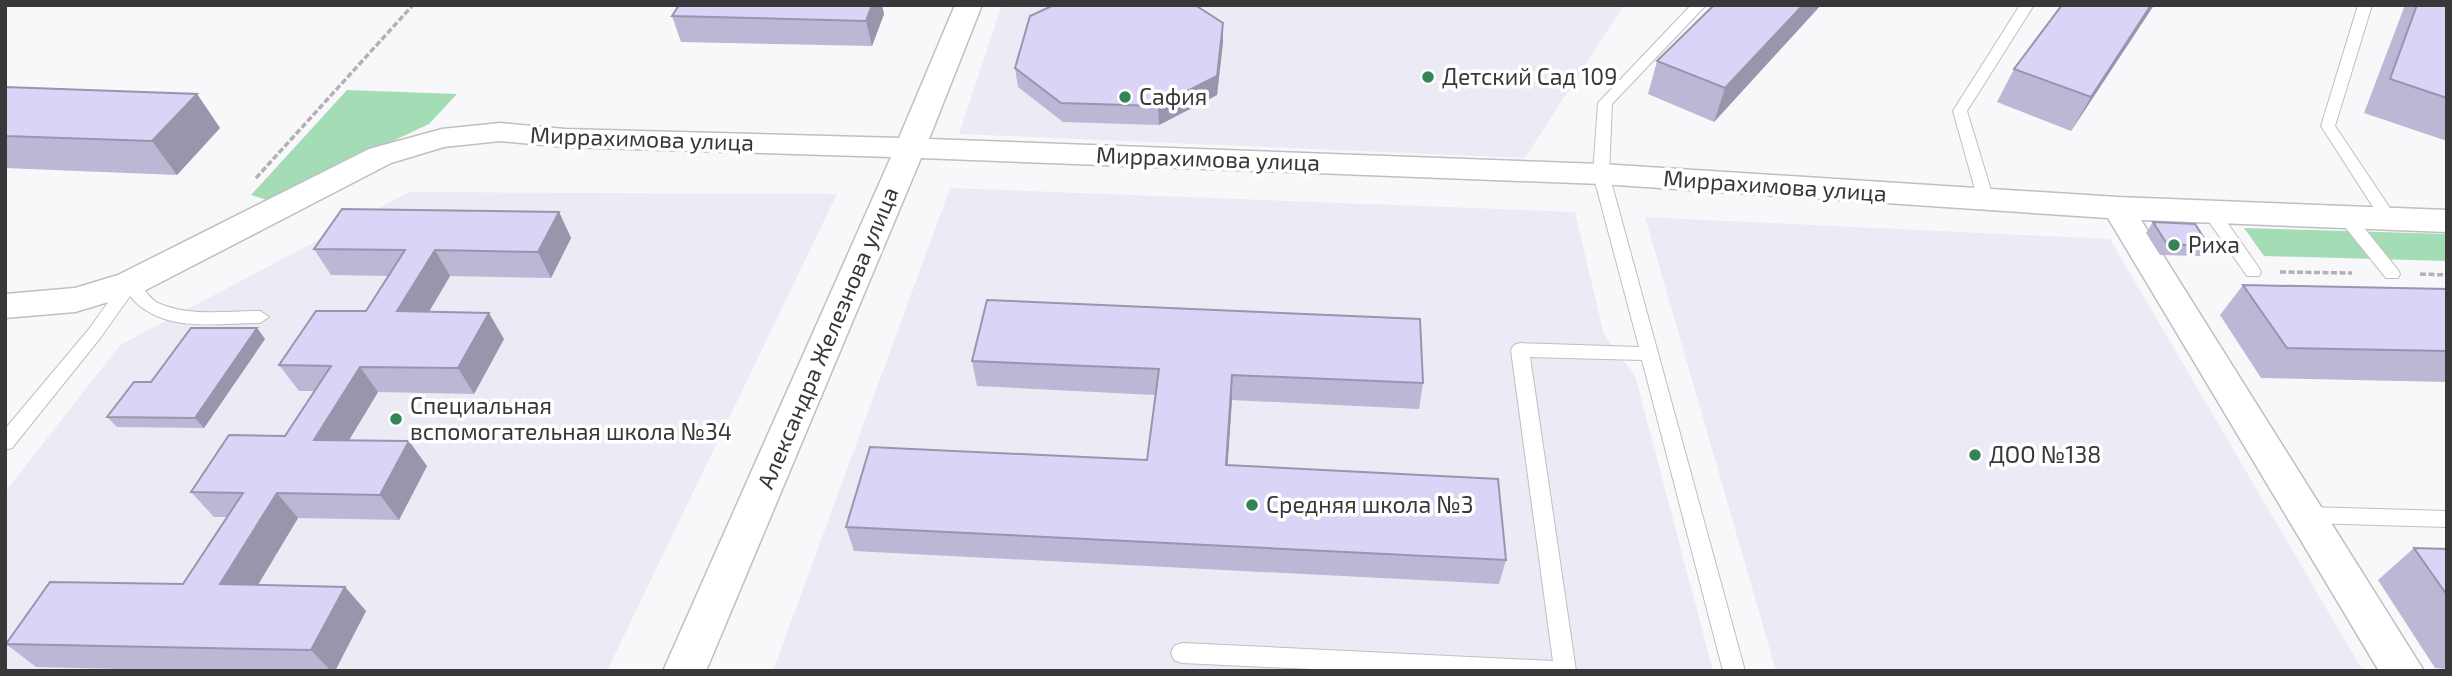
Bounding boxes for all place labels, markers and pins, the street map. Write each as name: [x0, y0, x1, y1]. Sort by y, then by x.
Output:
place label: Детский Сад 109: [1442, 62, 1617, 90]
marker: Детский Сад 109: [1420, 69, 1436, 85]
place label: Сафия: [1139, 82, 1207, 110]
marker: Сафия: [1117, 89, 1133, 105]
place label: Риха: [2188, 230, 2240, 258]
marker: Риха: [2166, 237, 2182, 253]
place label: Специальная вспомогательная школа №34: [410, 391, 732, 445]
marker: Специальная вспомогательная школа №34: [388, 411, 404, 427]
place label: ДОО №138: [1989, 440, 2101, 468]
marker: ДОО №138: [1967, 447, 1983, 463]
place label: Средняя школа №3: [1266, 490, 1474, 518]
marker: Средняя школа №3: [1244, 497, 1260, 513]

